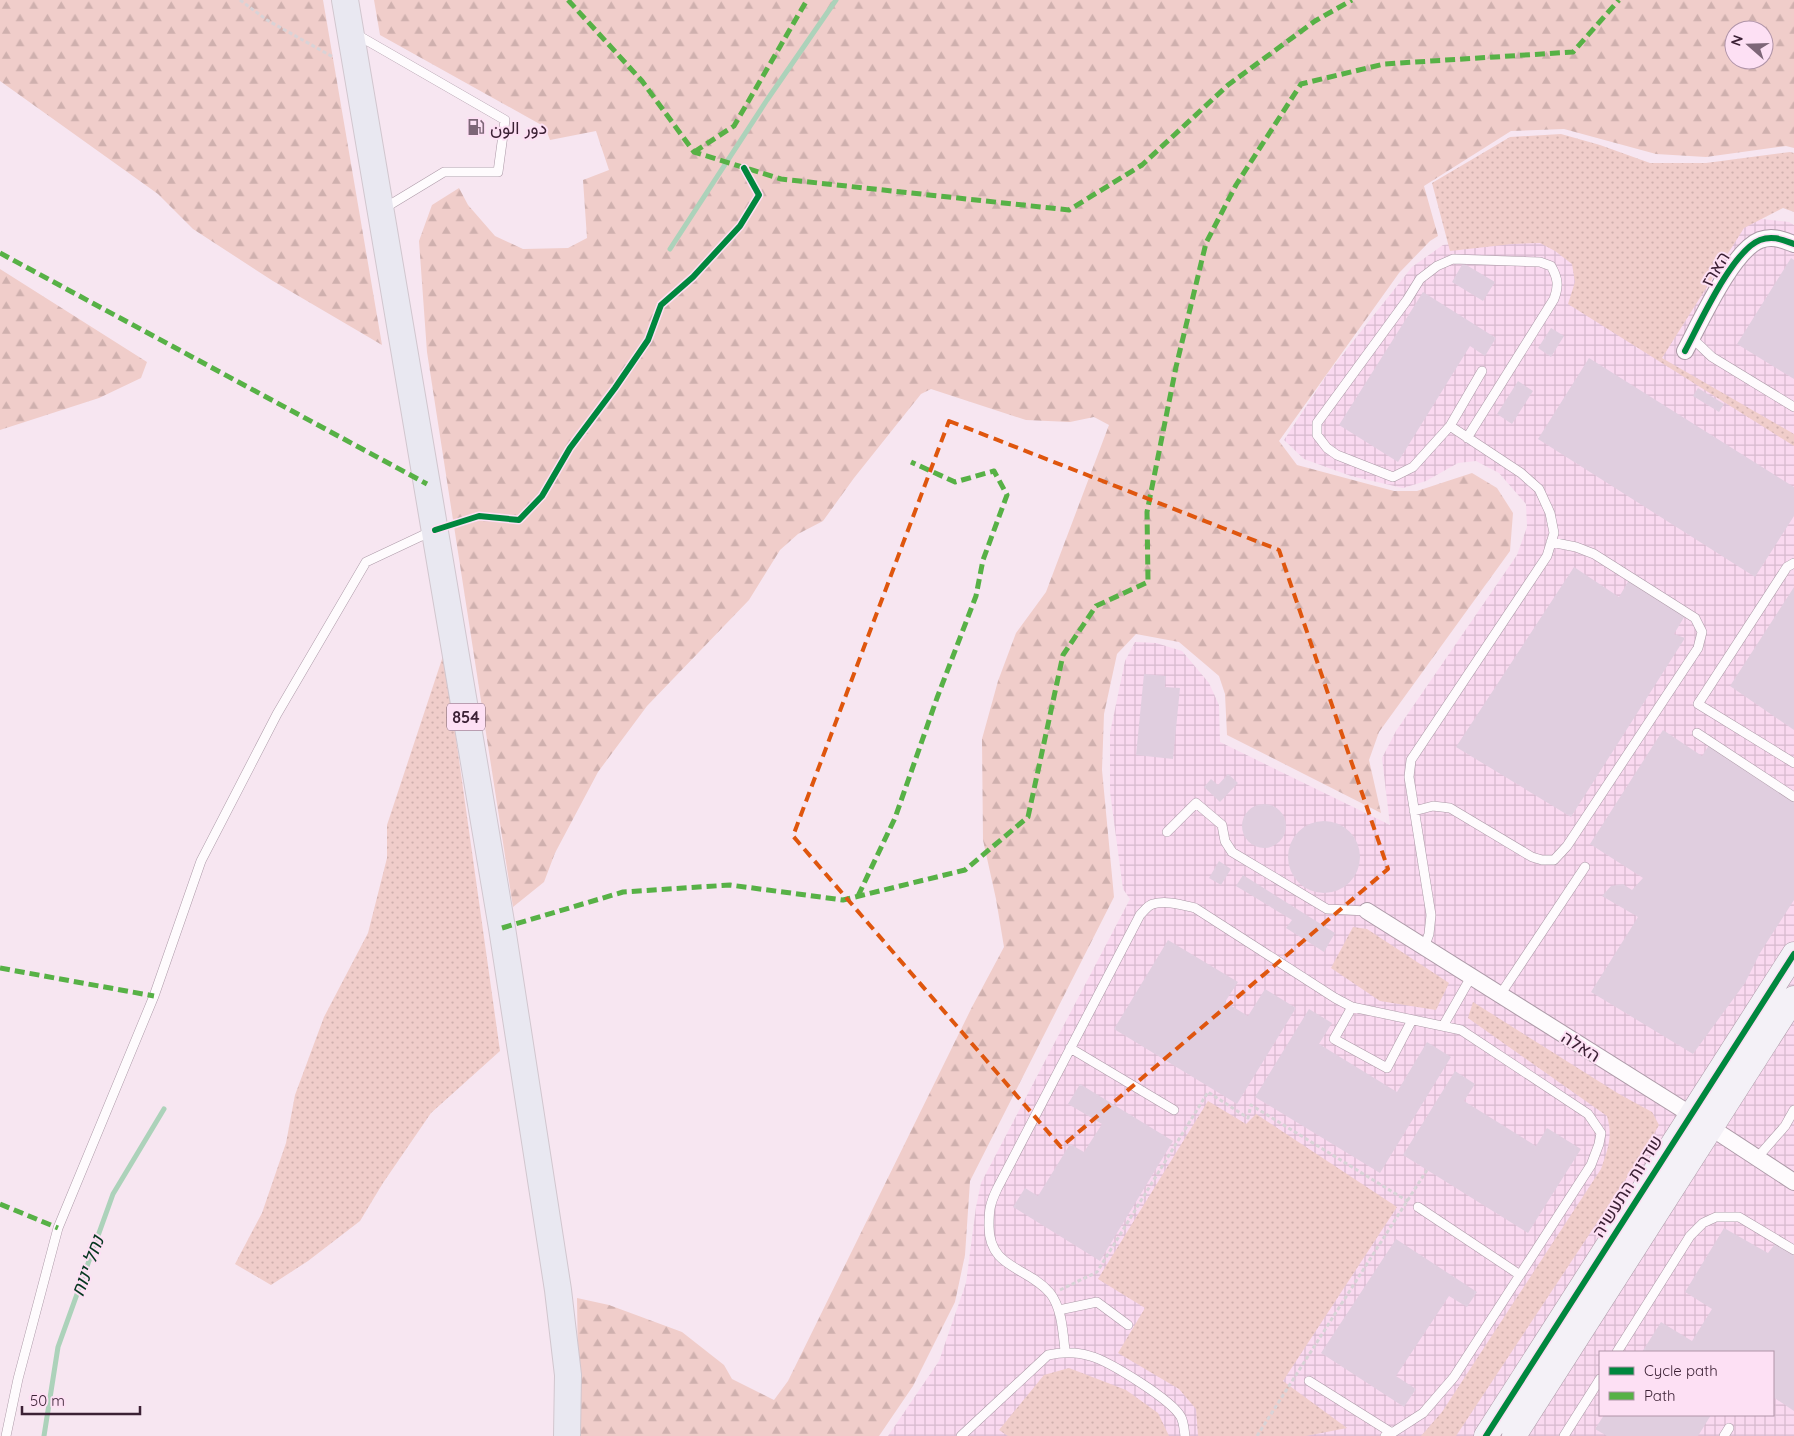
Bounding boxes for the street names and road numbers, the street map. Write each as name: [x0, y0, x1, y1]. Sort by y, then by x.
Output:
street label: הארז: [1695, 247, 1735, 291]
road number: 854: [447, 704, 485, 730]
street label: האלה: [1557, 1025, 1605, 1067]
street label: שדרות התעשיה: [1586, 1131, 1668, 1241]

